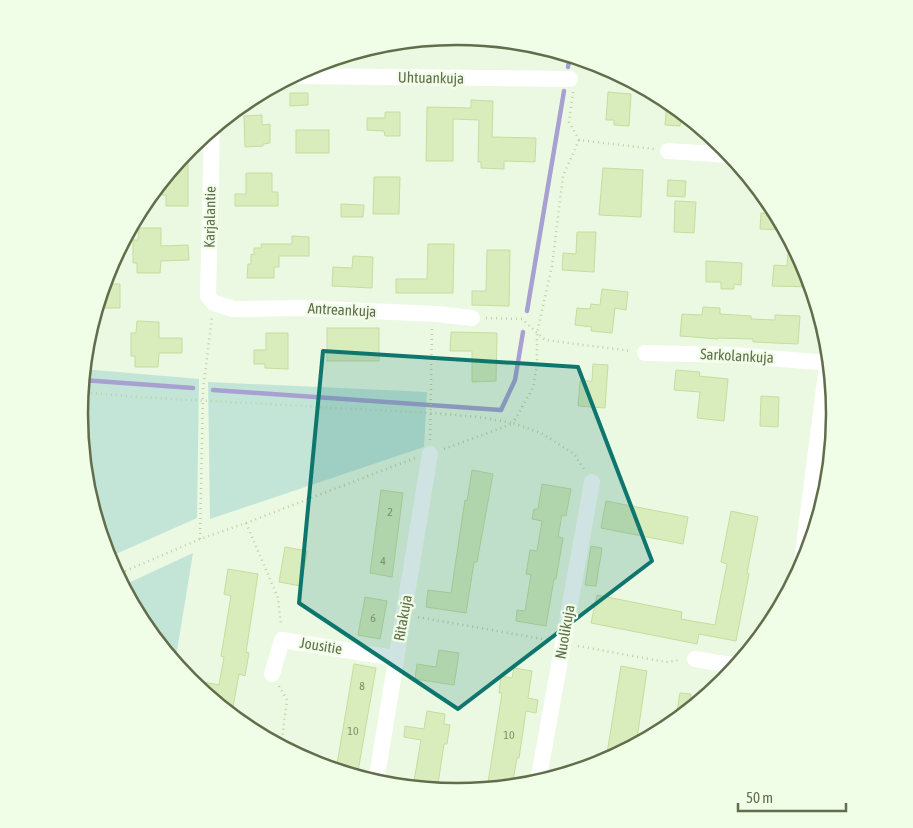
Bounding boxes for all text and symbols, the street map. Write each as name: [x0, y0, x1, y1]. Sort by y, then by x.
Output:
street label: Uhtuankuja: [398, 68, 464, 87]
street label: Karjalantie: [200, 186, 219, 248]
street label: Antreankuja: [307, 299, 377, 320]
street label: Sarkolankuja: [700, 345, 774, 366]
house number: 2: [387, 505, 393, 519]
house number: 4: [380, 554, 386, 568]
street label: Ritakuja: [390, 594, 415, 642]
street label: Nuolikuja: [551, 603, 578, 660]
house number: 6: [370, 611, 376, 625]
street label: Jousitie: [299, 634, 344, 657]
house number: 8: [359, 679, 365, 693]
house number: 10: [347, 724, 359, 738]
house number: 10: [503, 728, 515, 742]
scale bar: [738, 780, 846, 812]
text: 50 m: [746, 789, 773, 806]

